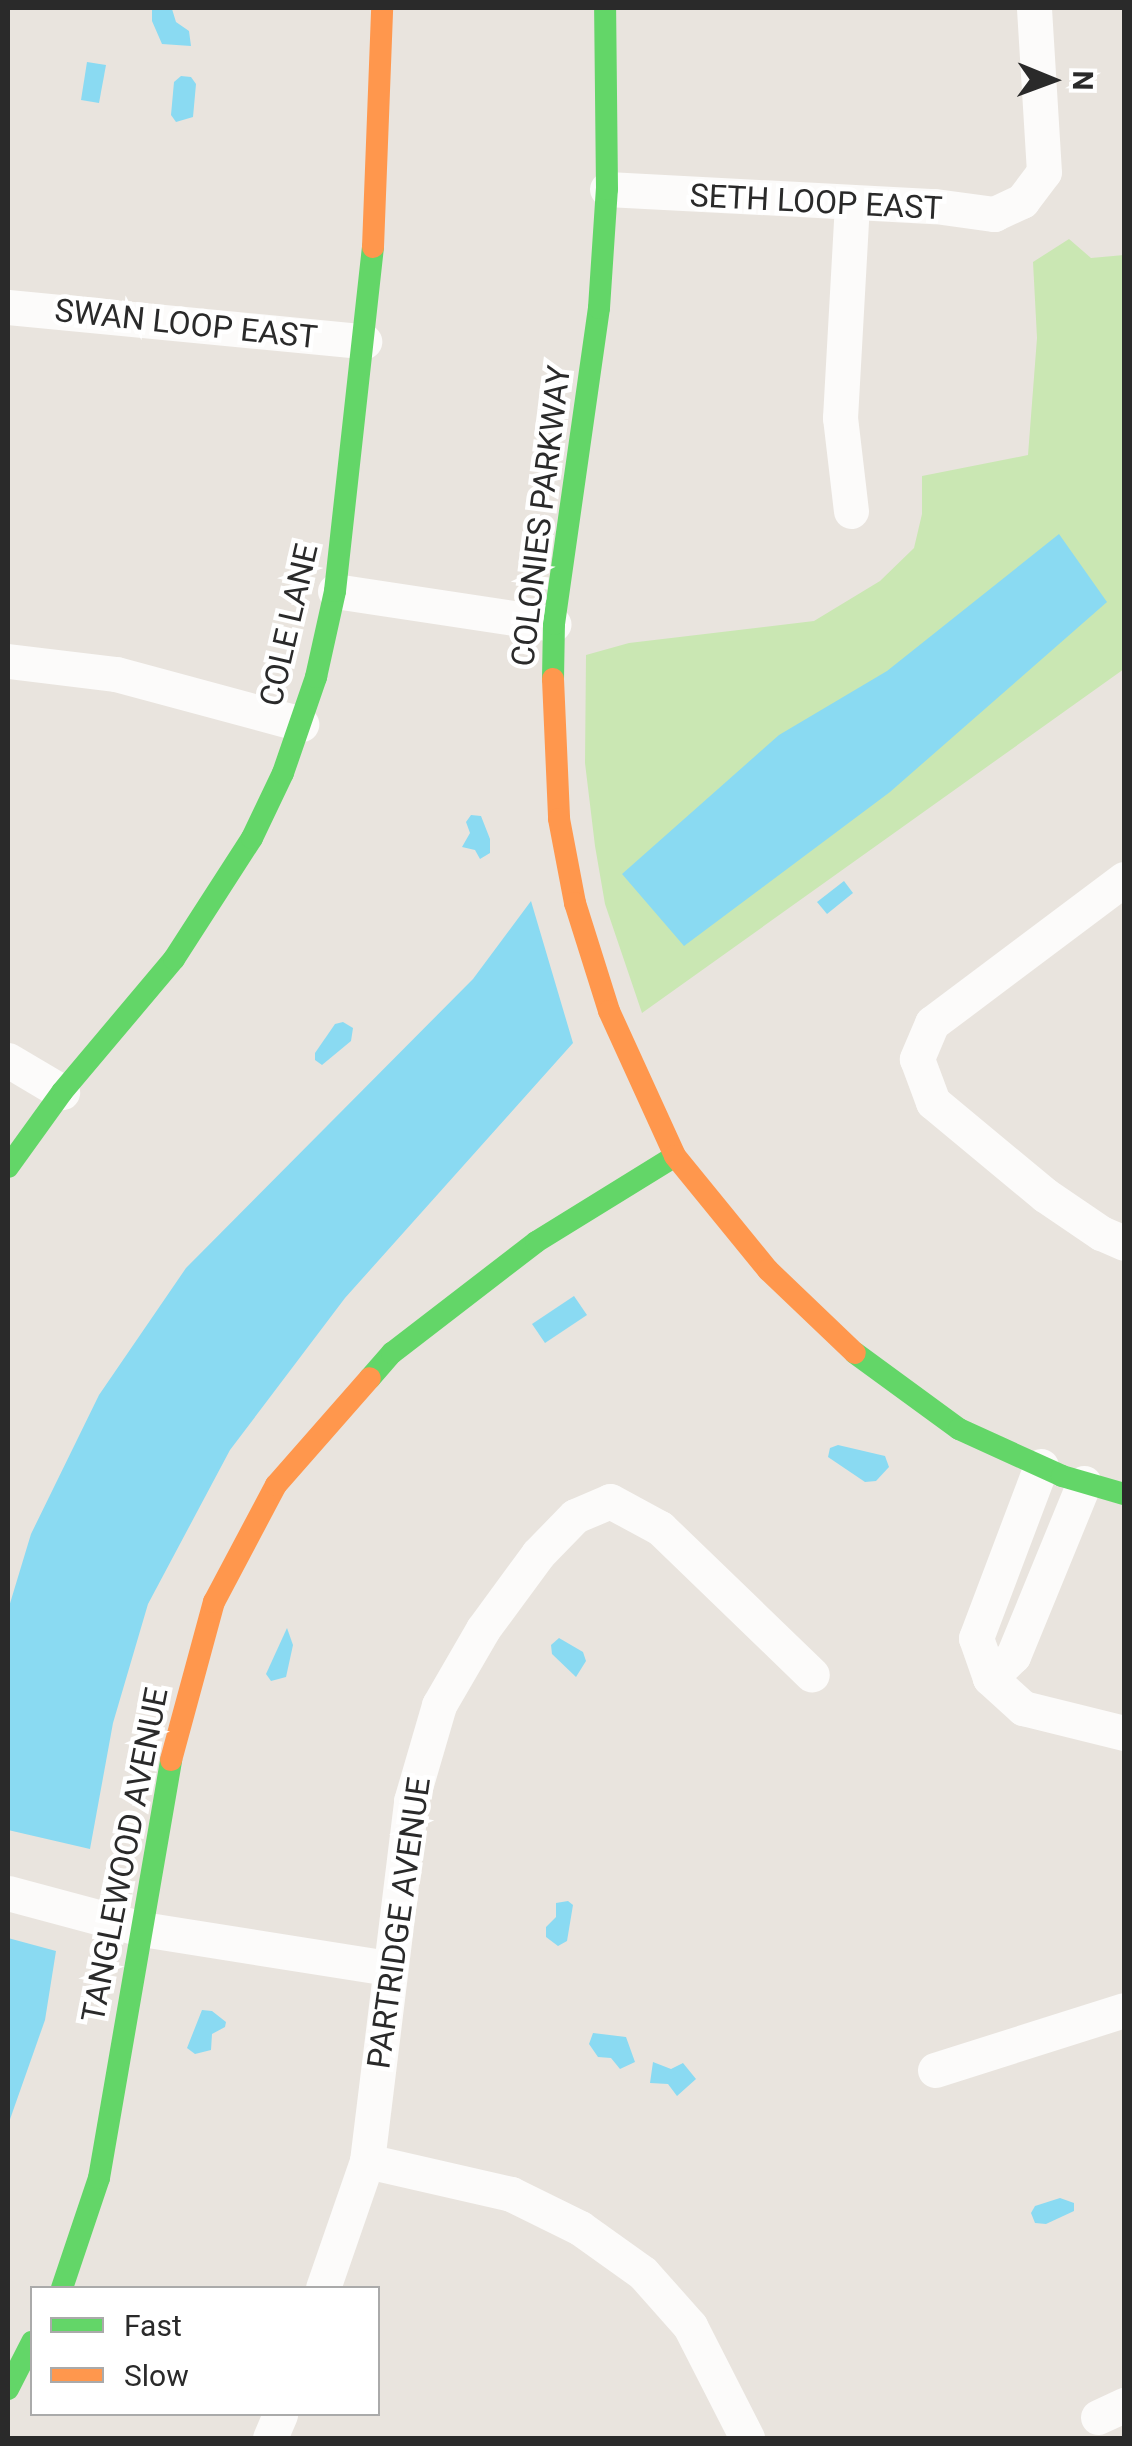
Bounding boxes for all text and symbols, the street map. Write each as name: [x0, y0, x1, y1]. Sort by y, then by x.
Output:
north arrow: [1002, 30, 1102, 130]
text: N: [1066, 70, 1099, 91]
street label: SETH LOOP EAST: [689, 176, 943, 228]
street label: SWAN LOOP EAST: [53, 291, 319, 357]
street label: COLONIES PARKWAY: [503, 363, 579, 669]
street label: COLE LANE: [252, 540, 326, 710]
street label: TANGLEWOOD AVENUE: [74, 1684, 176, 2026]
street label: PARTRIDGE AVENUE: [360, 1775, 438, 2071]
legend: [30, 2286, 380, 2416]
text: Fast: [124, 2308, 182, 2343]
text: Slow: [124, 2358, 189, 2393]

